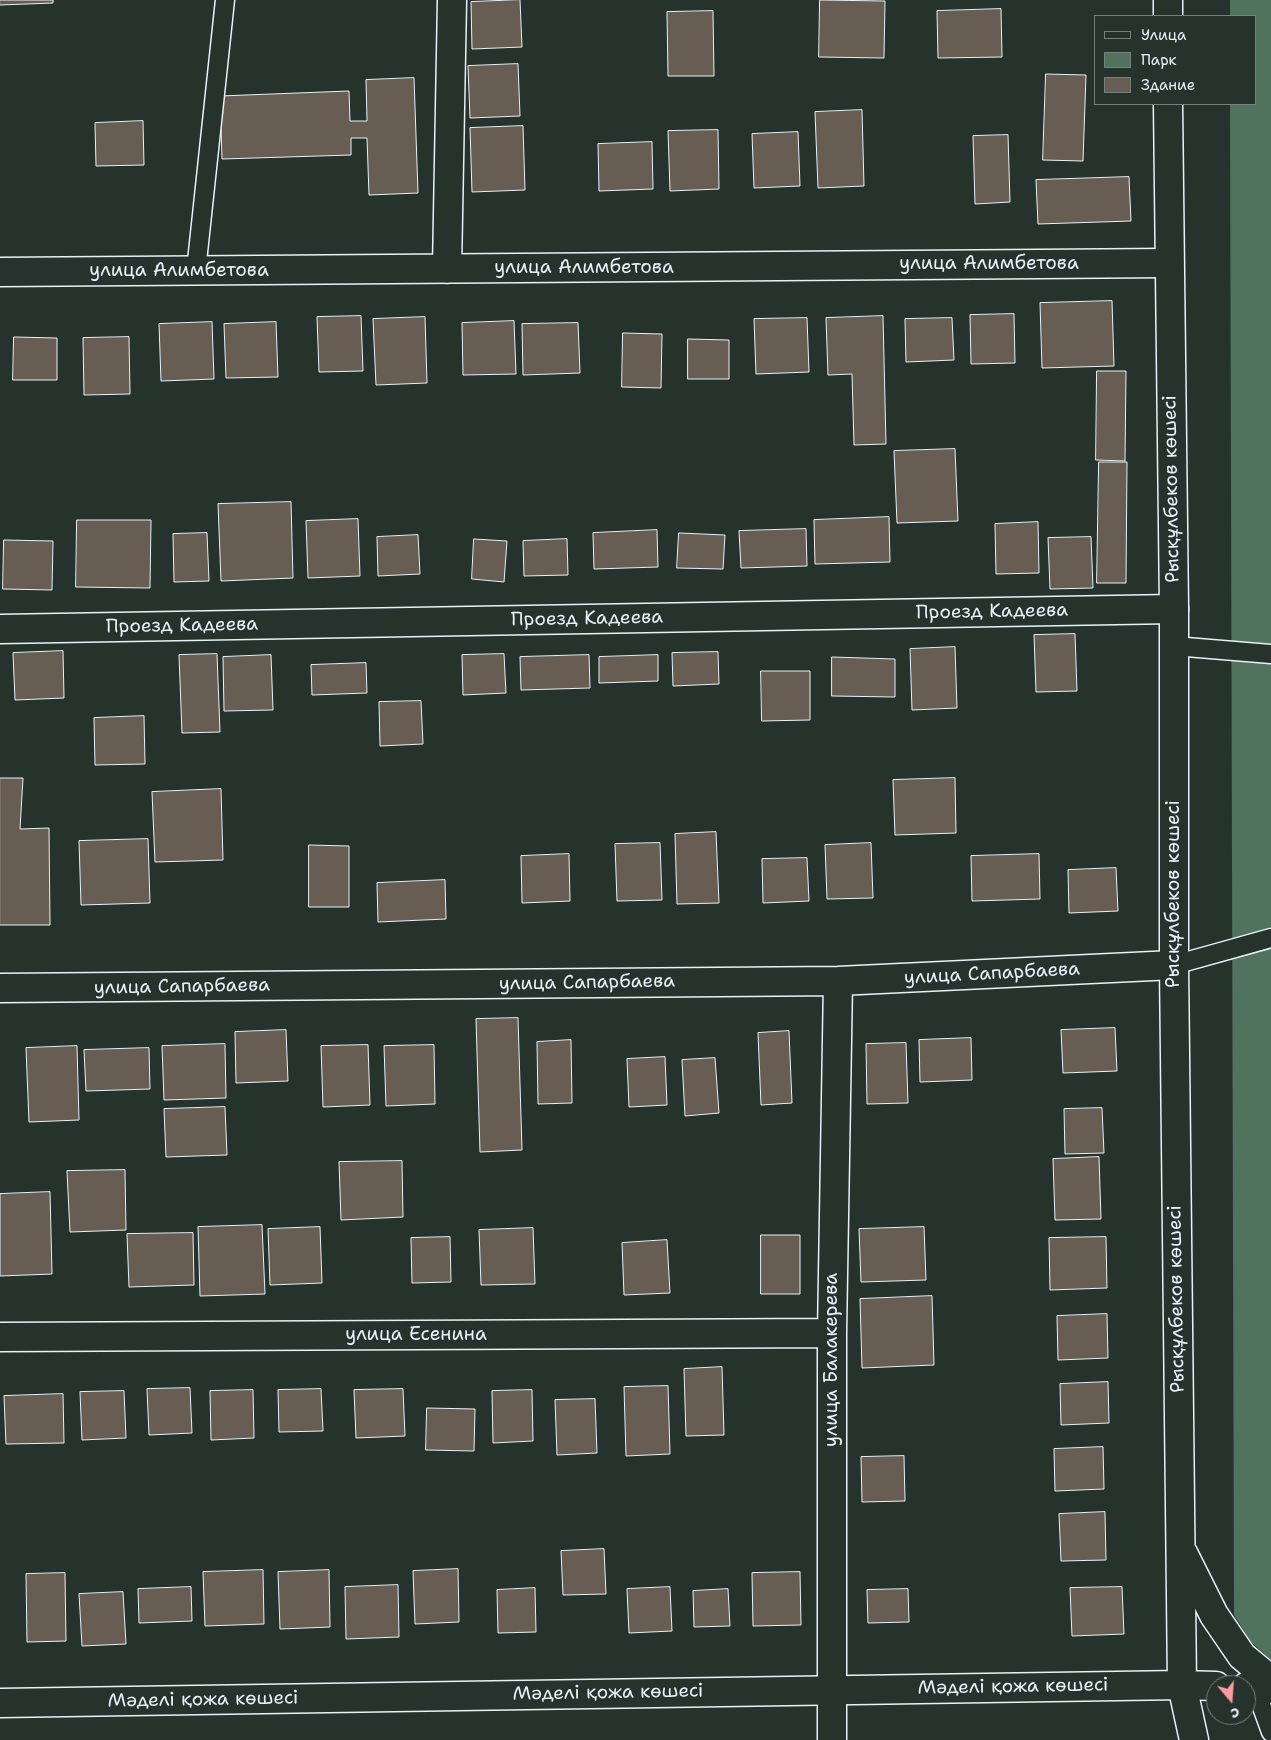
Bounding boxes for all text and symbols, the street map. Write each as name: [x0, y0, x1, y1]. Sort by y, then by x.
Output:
legend: [1094, 15, 1256, 105]
text: Улица: [1141, 25, 1186, 45]
text: Парк: [1141, 50, 1177, 70]
text: Здание: [1141, 75, 1195, 95]
street label: улица Алимбетова: [899, 253, 1079, 275]
street label: улица Алимбетова: [494, 257, 674, 279]
street label: улица Алимбетова: [89, 260, 269, 282]
street label: Рысқұлбеков көшесі: [1159, 395, 1185, 583]
street label: Проезд Кадеева: [916, 599, 1068, 625]
street label: Проезд Кадеева: [511, 606, 663, 632]
street label: Проезд Кадеева: [106, 613, 258, 639]
street label: Рысқұлбеков көшесі: [1163, 800, 1185, 988]
street label: улица Сапарбаева: [903, 958, 1081, 990]
street label: улица Сапарбаева: [499, 970, 675, 996]
street label: улица Сапарбаева: [94, 974, 270, 1000]
street label: Рысқұлбеков көшесі: [1164, 1205, 1190, 1393]
street label: улица Балакерева: [821, 1273, 843, 1447]
street label: улица Есенина: [345, 1324, 487, 1346]
street label: Мәделі қожа көшесі: [917, 1674, 1109, 1700]
north arrow: [1206, 1675, 1256, 1725]
street label: Мәделі қожа көшесі: [512, 1680, 704, 1706]
street label: Мәделі қожа көшесі: [107, 1687, 299, 1713]
text: С: [1228, 1703, 1242, 1723]

